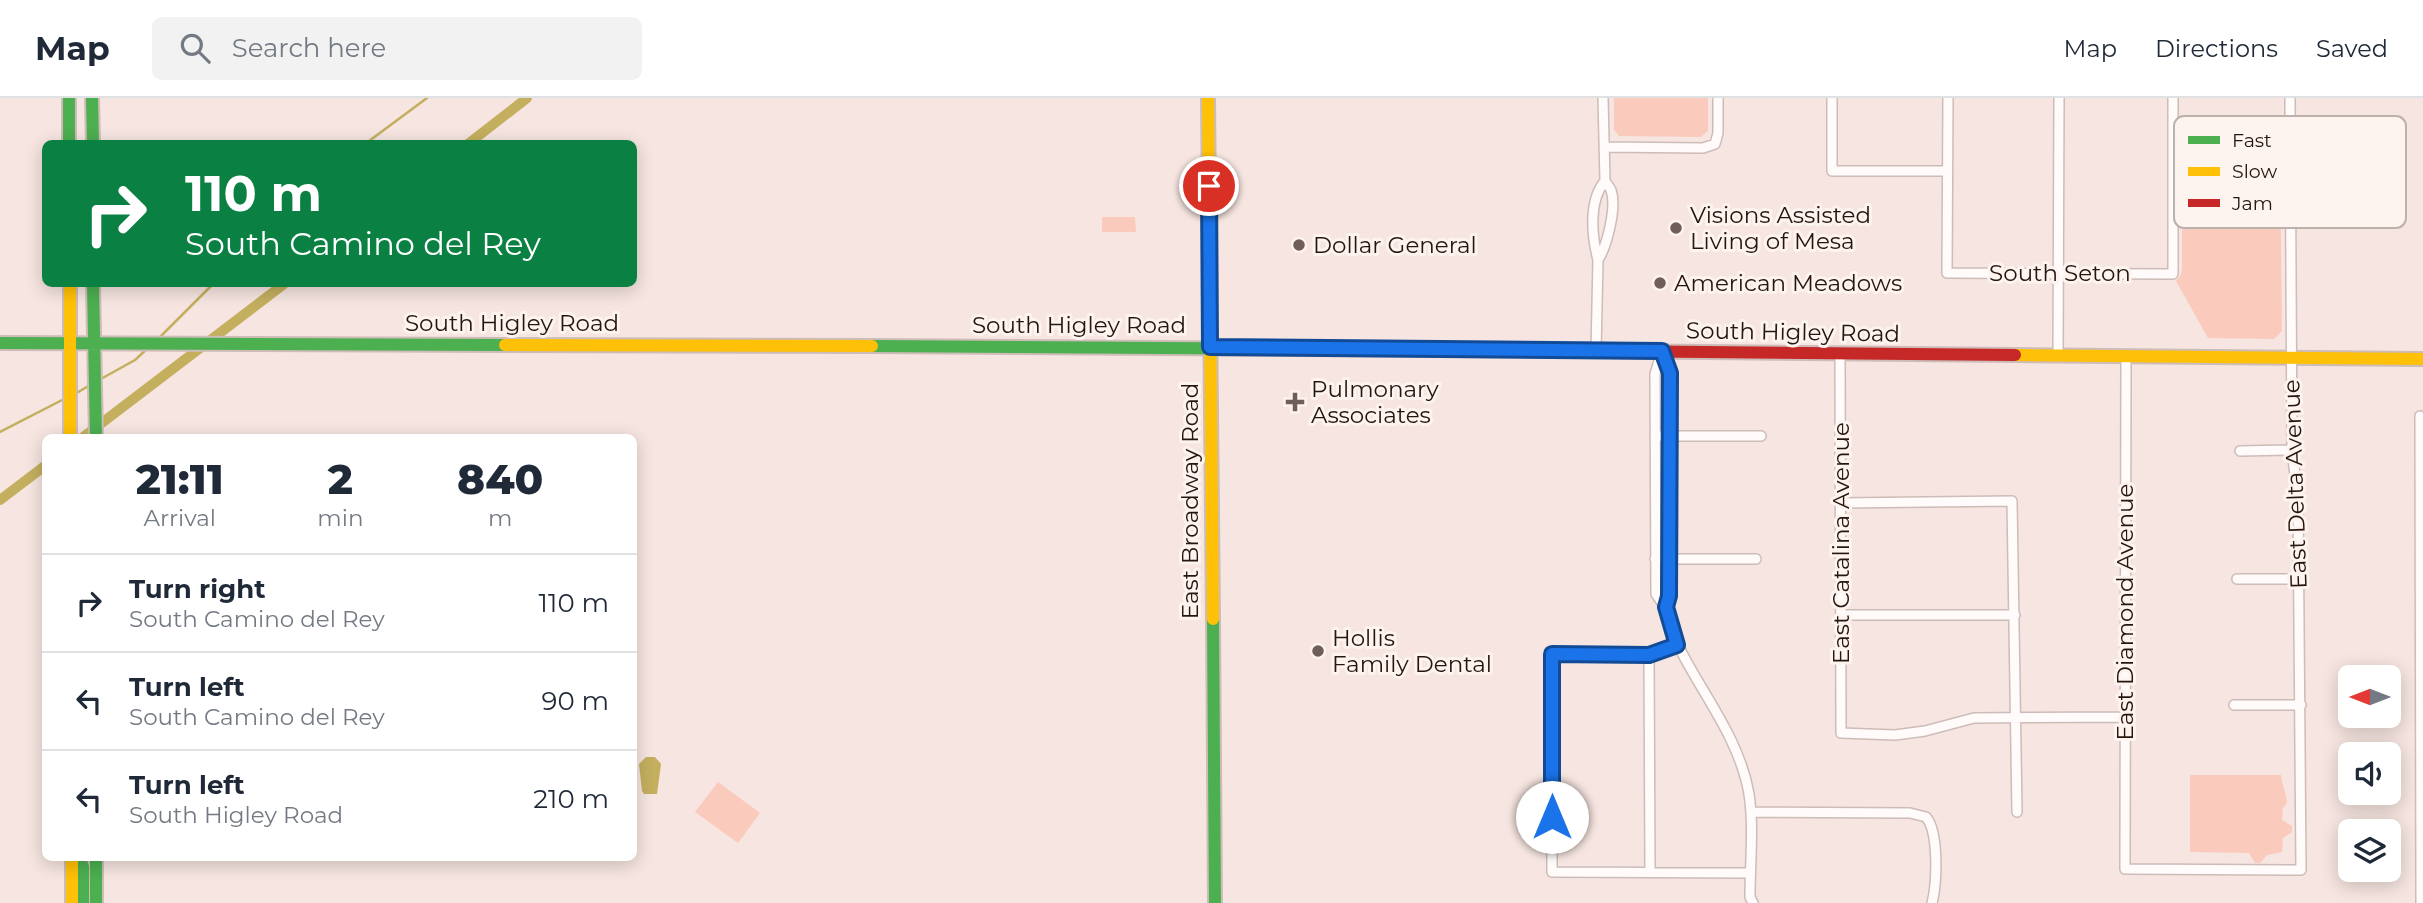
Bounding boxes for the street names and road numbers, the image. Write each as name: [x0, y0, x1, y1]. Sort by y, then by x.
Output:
street label: South Seton: [1989, 259, 2131, 287]
street label: South Higley Road: [405, 309, 619, 337]
street label: South Higley Road: [972, 311, 1186, 339]
street label: South Higley Road: [1686, 316, 1900, 348]
street label: East Delta Avenue: [2277, 379, 2313, 589]
street label: East Broadway Road: [1176, 383, 1204, 619]
street label: East Catalina Avenue: [1827, 422, 1855, 664]
street label: East Diamond Avenue: [2111, 484, 2139, 740]

